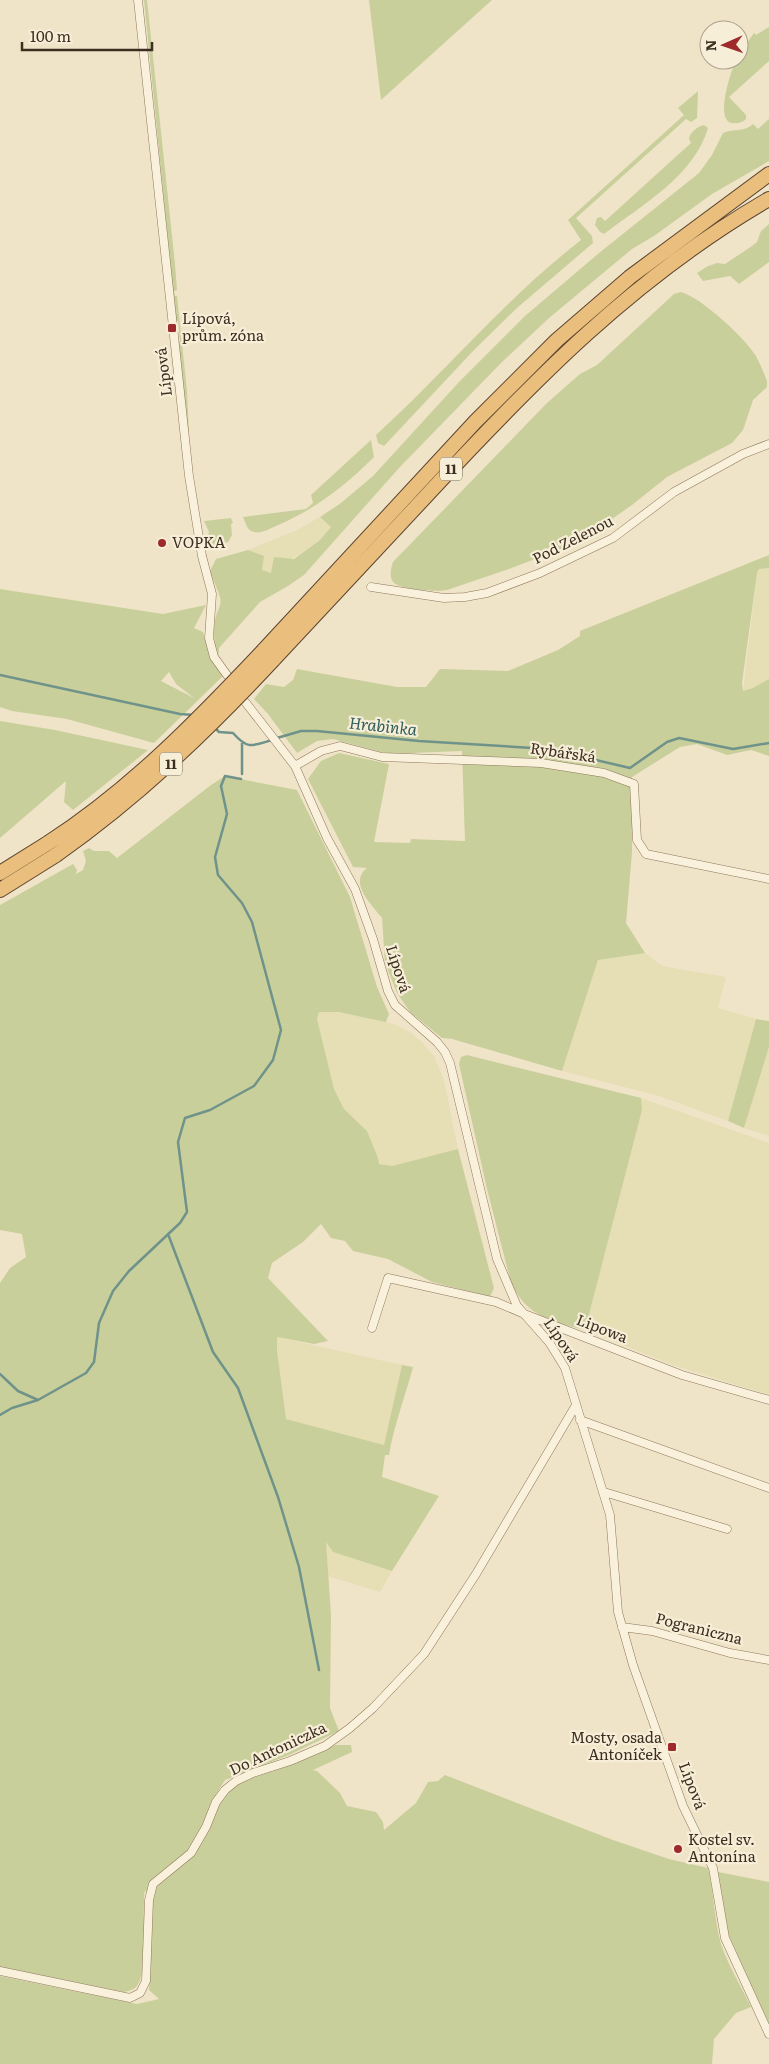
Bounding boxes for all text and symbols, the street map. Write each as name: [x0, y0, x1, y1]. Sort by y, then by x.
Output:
scale bar: [22, 20, 152, 52]
north arrow: [699, 20, 749, 70]
text: 100 m: [30, 24, 71, 47]
text: N: [700, 39, 720, 52]
place label: Lípová, prům. zóna: [182, 306, 265, 346]
marker: Lípová, prům. zóna: [166, 322, 178, 334]
street label: Lípová: [148, 346, 177, 398]
road number: 11: [440, 458, 462, 480]
street label: Pod Zelenou: [528, 508, 617, 569]
place label: VOPKA: [172, 530, 225, 553]
marker: VOPKA: [156, 537, 168, 549]
water label: Hrabinka: [348, 710, 419, 741]
street label: Rybářská: [529, 736, 599, 768]
road number: 11: [160, 752, 182, 776]
street label: Lípová: [381, 942, 418, 996]
street label: Lipowa: [574, 1307, 632, 1348]
street label: Lípová: [539, 1312, 586, 1367]
street label: Pograniczna: [653, 1606, 746, 1650]
street label: Do Antoniczka: [225, 1715, 331, 1780]
place label: Mosty, osada Antoníček: [570, 1725, 663, 1765]
marker: Mosty, osada Antoníček: [666, 1741, 678, 1753]
street label: Lípová: [674, 1758, 713, 1813]
place label: Kostel sv. Antonína: [688, 1827, 757, 1867]
marker: Kostel sv. Antonína: [672, 1843, 684, 1855]

